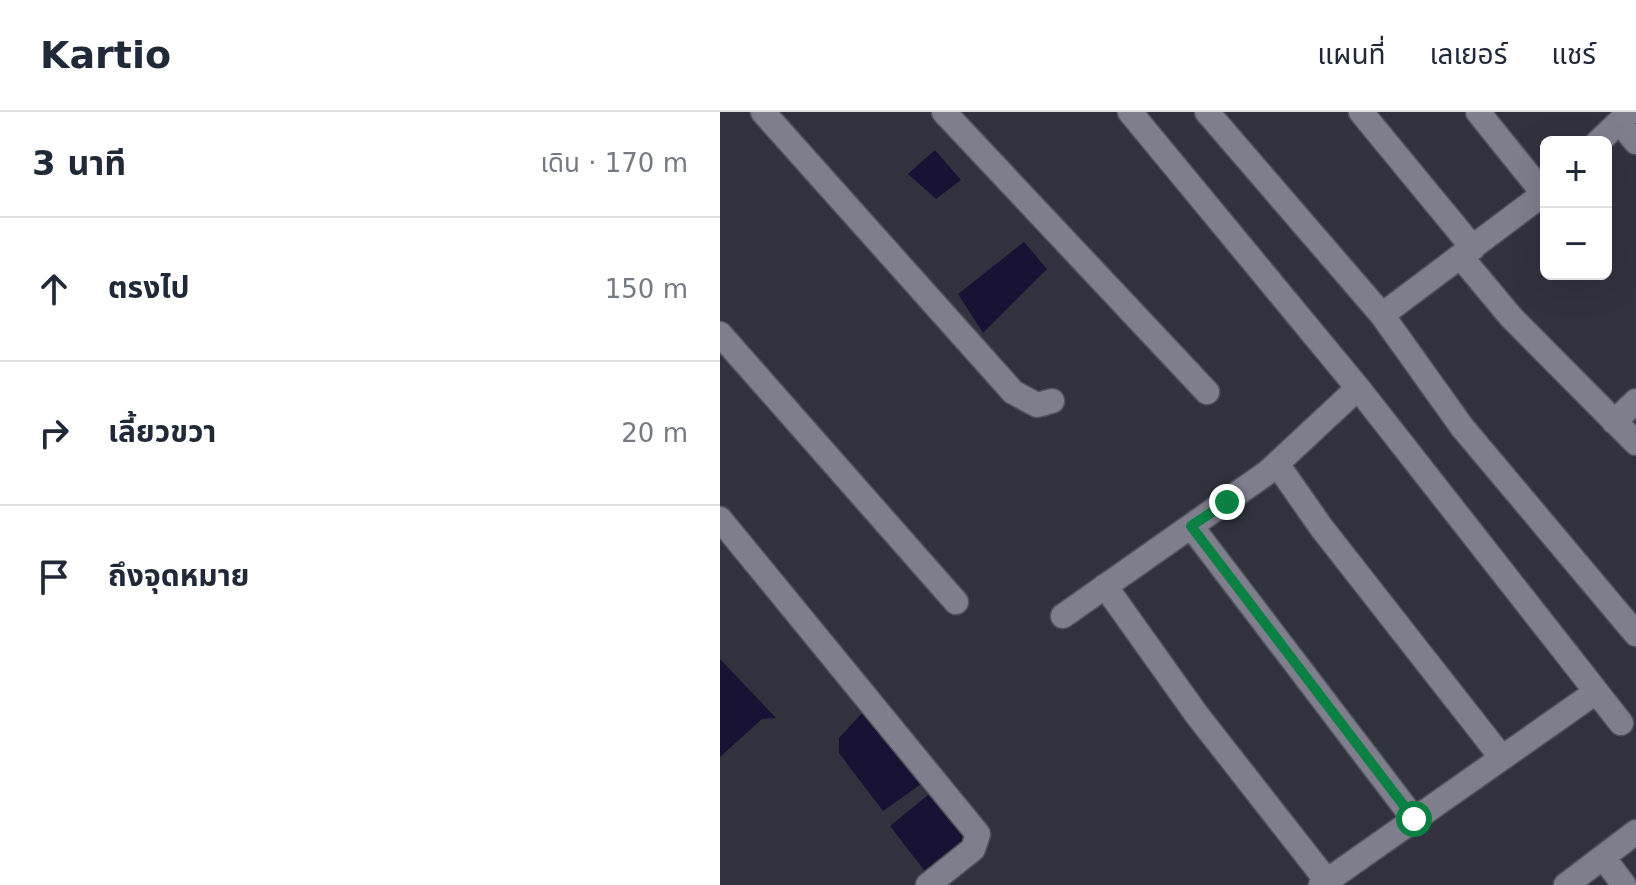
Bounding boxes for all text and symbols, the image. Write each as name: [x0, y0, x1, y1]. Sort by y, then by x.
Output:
text: Kartio: [40, 33, 171, 77]
text: แผนที่: [1317, 38, 1386, 71]
text: เลเยอร์: [1430, 38, 1507, 71]
text: แชร์: [1551, 38, 1596, 71]
map controls: [1540, 136, 1612, 280]
button: +: [1540, 136, 1612, 208]
text: 3 นาที: [32, 143, 126, 183]
text: เดิน · 170 m: [541, 148, 688, 178]
button: −: [1540, 208, 1612, 280]
icon: ahead: [32, 267, 76, 311]
text: ตรงไป: [108, 270, 190, 305]
text: 150 m: [605, 274, 688, 304]
icon: right: [32, 411, 76, 455]
text: เลี้ยวขวา: [108, 414, 216, 449]
text: 20 m: [621, 418, 688, 448]
route end: [1209, 484, 1245, 520]
icon: arrive: [32, 555, 76, 599]
text: ถึงจุดหมาย: [108, 558, 249, 593]
route start: [1396, 801, 1432, 837]

